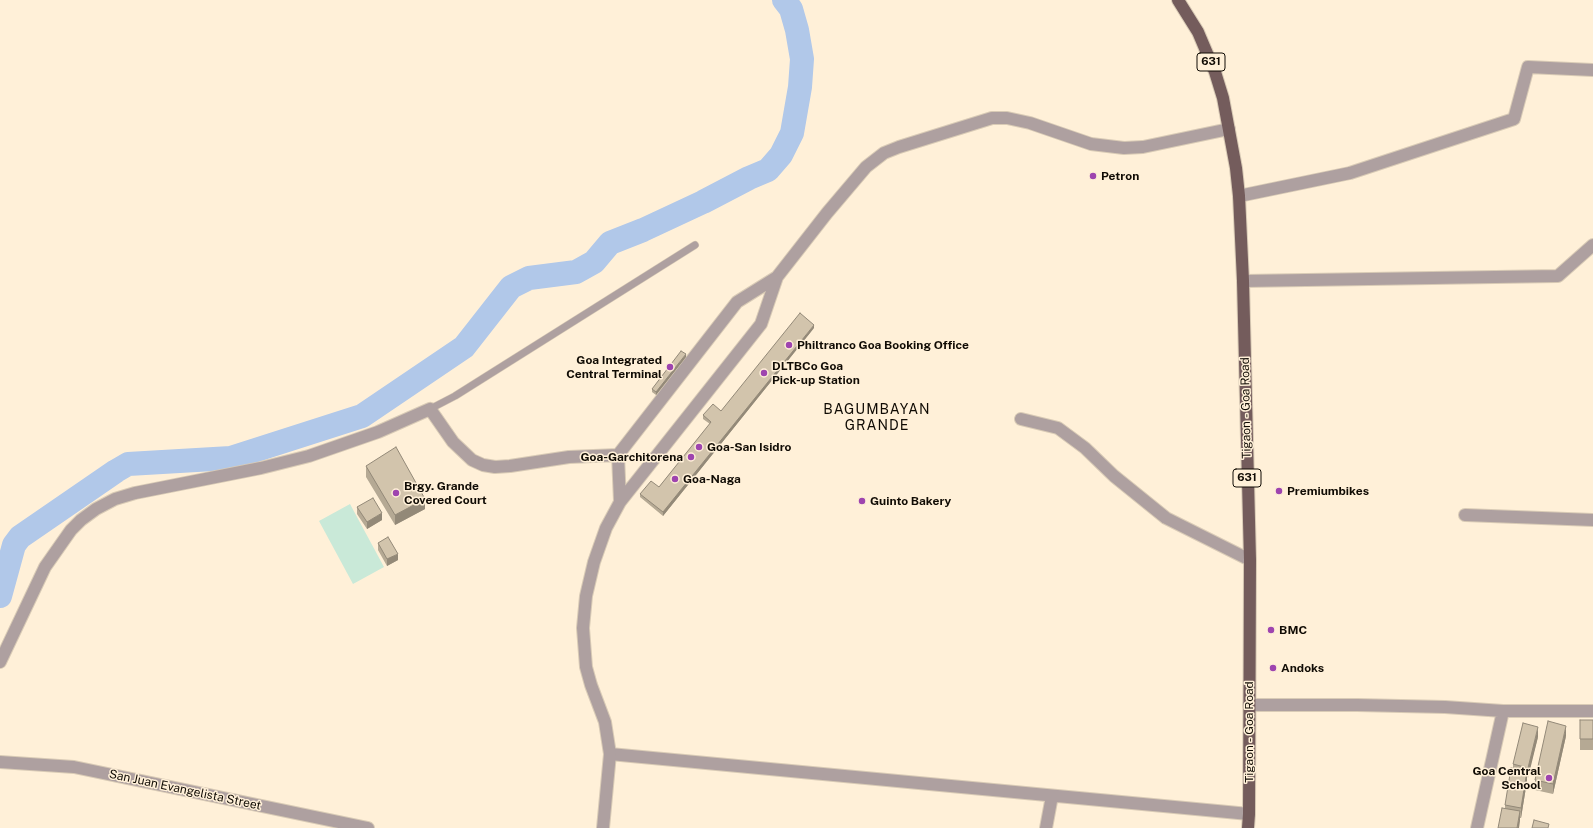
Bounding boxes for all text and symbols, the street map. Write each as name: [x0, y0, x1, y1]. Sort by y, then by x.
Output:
road number: 631: [1197, 53, 1225, 71]
place label: Petron: [1101, 169, 1139, 183]
marker: Petron: [1088, 171, 1098, 181]
place label: Philtranco Goa Booking Office: [797, 338, 969, 352]
marker: Philtranco Goa Booking Office: [784, 340, 794, 350]
place label: Goa Integrated Central Terminal: [566, 353, 662, 381]
street label: Tigaon - Goa Road: [1238, 357, 1254, 459]
place label: DLTBCo Goa Pick-up Station: [772, 359, 860, 387]
marker: Goa Integrated Central Terminal: [665, 362, 675, 372]
marker: DLTBCo Goa Pick-up Station: [759, 368, 769, 378]
district label: BAGUMBAYAN GRANDE: [823, 402, 931, 434]
place label: Goa-San Isidro: [707, 440, 792, 454]
marker: Goa-San Isidro: [694, 442, 704, 452]
place label: Goa-Garchitorena: [580, 450, 683, 464]
marker: Goa-Garchitorena: [686, 452, 696, 462]
road number: 631: [1233, 469, 1261, 487]
place label: Goa-Naga: [683, 472, 741, 486]
marker: Goa-Naga: [670, 474, 680, 484]
place label: Brgy. Grande Covered Court: [404, 479, 487, 507]
place label: Premiumbikes: [1287, 484, 1369, 498]
marker: Premiumbikes: [1274, 486, 1284, 496]
marker: Brgy. Grande Covered Court: [391, 488, 401, 498]
place label: Guinto Bakery: [870, 494, 951, 508]
marker: Guinto Bakery: [857, 496, 867, 506]
place label: BMC: [1279, 623, 1307, 637]
marker: BMC: [1266, 625, 1276, 635]
place label: Andoks: [1281, 661, 1324, 675]
marker: Andoks: [1268, 663, 1278, 673]
street label: Tigaon - Goa Road: [1242, 681, 1256, 783]
place label: Goa Central School: [1473, 764, 1541, 792]
street label: San Juan Evangelista Street: [108, 767, 262, 813]
marker: Goa Central School: [1544, 773, 1554, 783]

